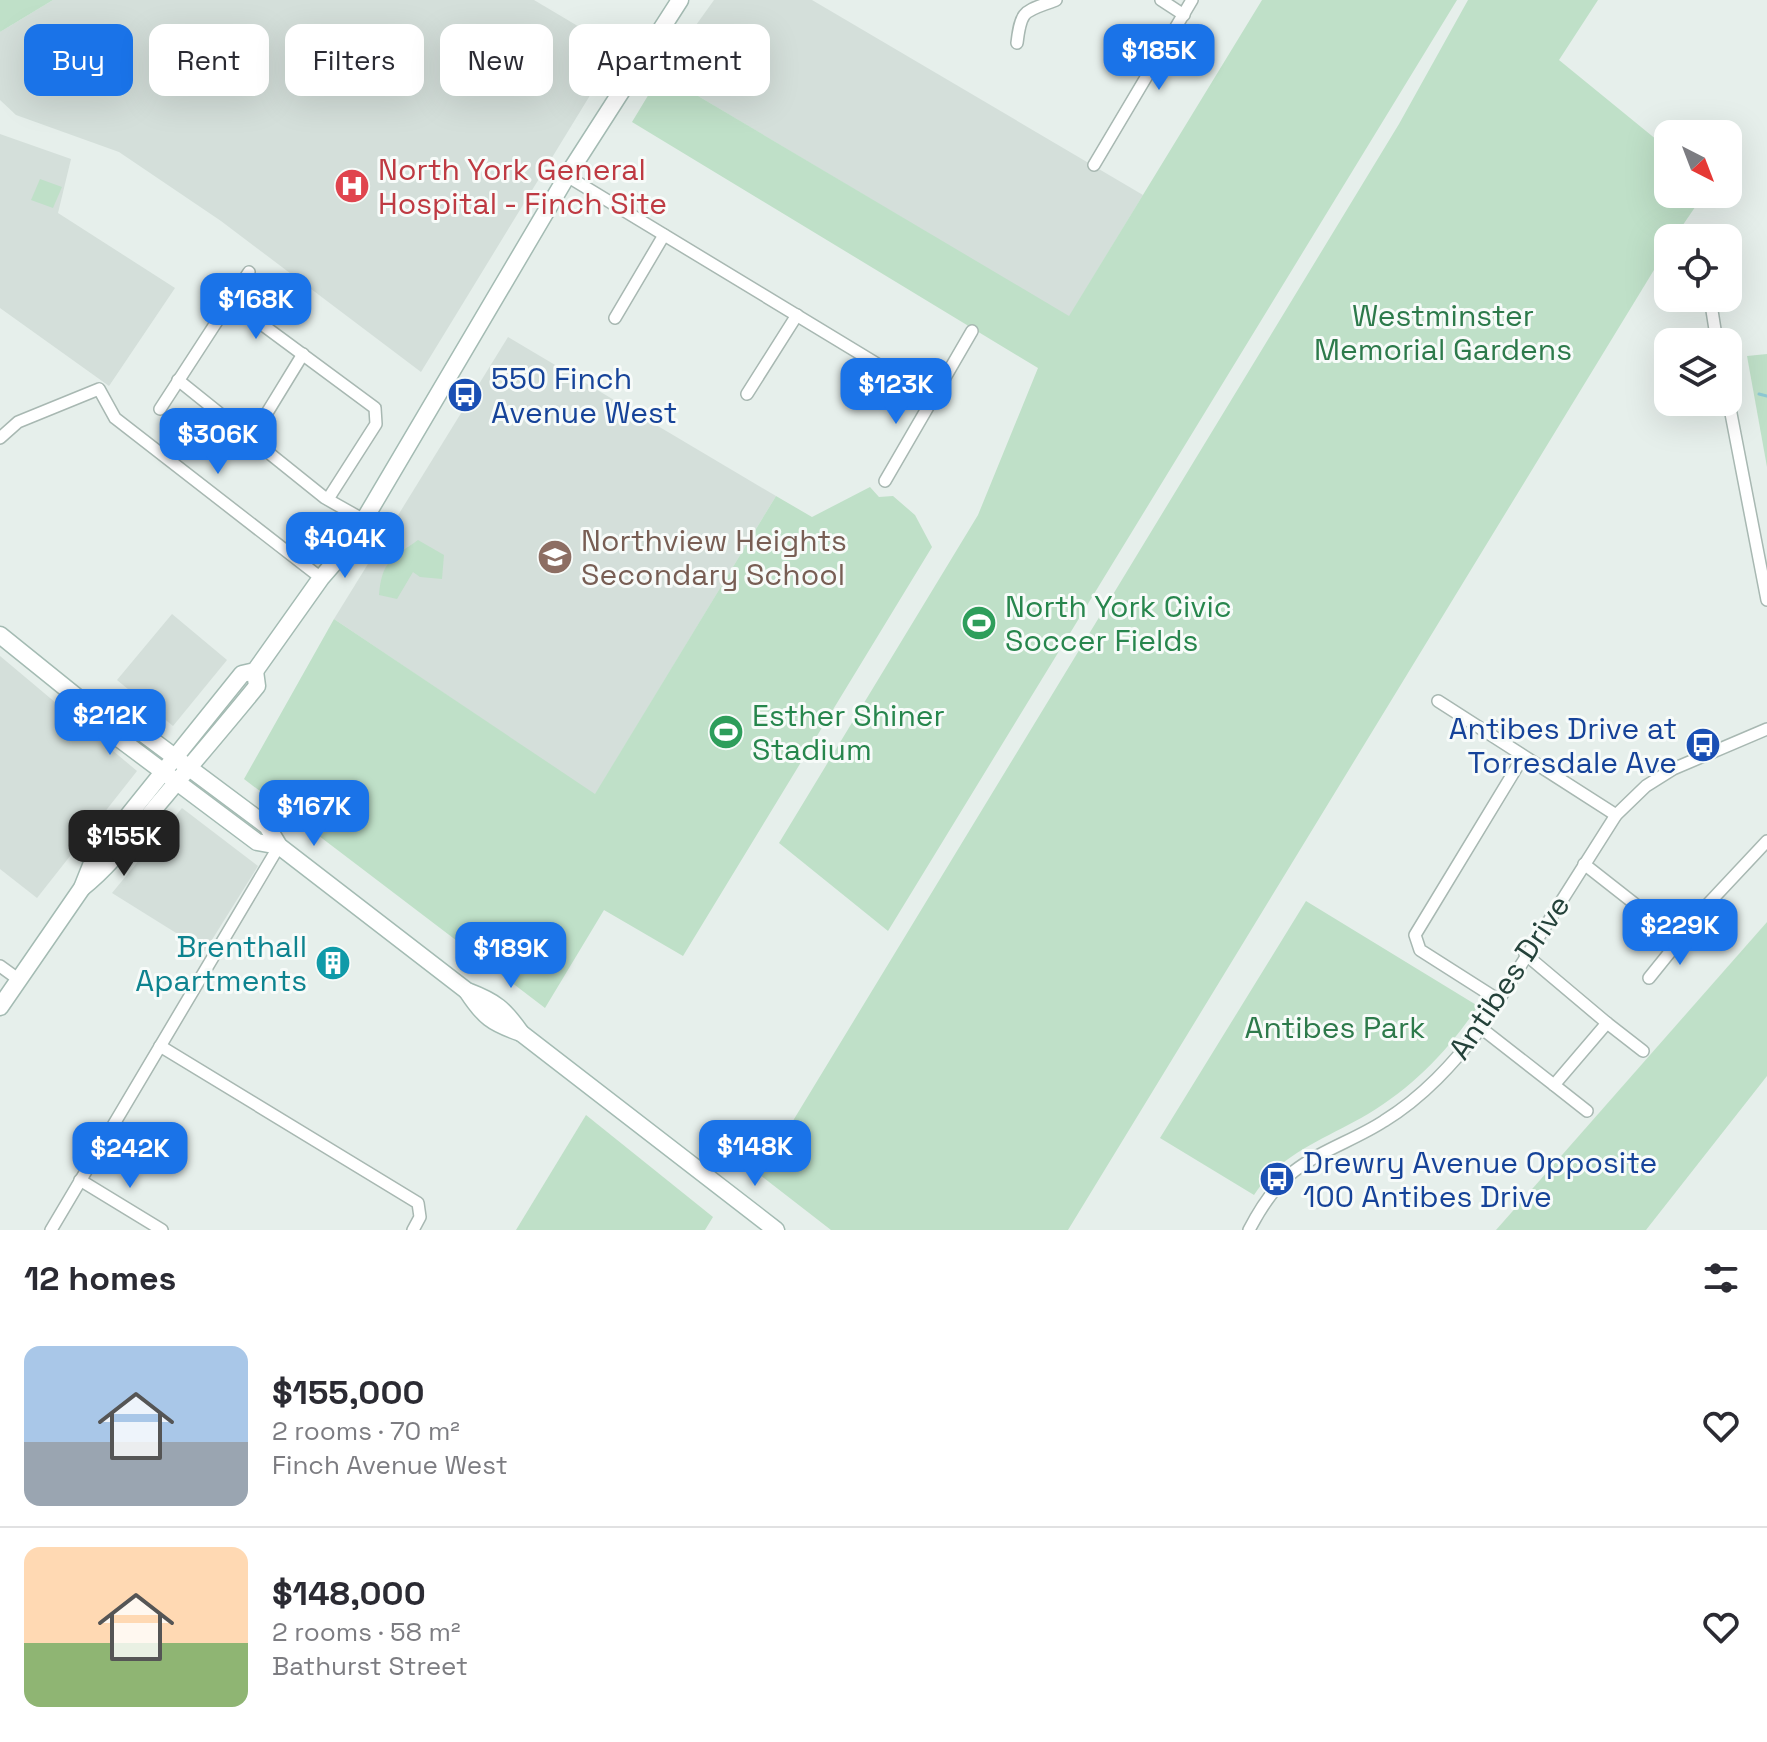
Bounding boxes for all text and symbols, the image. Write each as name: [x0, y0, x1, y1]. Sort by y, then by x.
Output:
chip: Buy: [24, 24, 133, 96]
chip: Rent: [149, 24, 269, 96]
chip: Filters: [285, 24, 424, 96]
chip: New: [440, 24, 553, 96]
chip: Apartment: [569, 24, 770, 96]
pin: $185K: [1103, 24, 1215, 92]
text: $185K: [1122, 33, 1196, 67]
north arrow: [1654, 120, 1742, 208]
map controls: [1654, 120, 1742, 416]
place label: North York General Hospital - Finch Site: [378, 150, 667, 223]
hospital icon: North York General Hospital - Finch Site: [333, 167, 371, 205]
button: locate: [1654, 224, 1742, 312]
pin: $168K: [200, 273, 312, 341]
text: $168K: [218, 282, 294, 316]
park label: Westminster Memorial Gardens: [1314, 296, 1572, 369]
button: layers: [1654, 328, 1742, 416]
pin: $123K: [840, 358, 952, 426]
place label: 550 Finch Avenue West: [491, 359, 677, 432]
text: $123K: [858, 367, 934, 401]
bus stop icon: 550 Finch Avenue West: [446, 376, 484, 414]
pin: $306K: [162, 408, 274, 476]
text: $306K: [178, 417, 258, 451]
pin: $404K: [289, 512, 401, 580]
text: $404K: [304, 521, 386, 555]
place label: Northview Heights Secondary School: [581, 521, 847, 594]
school or university icon: Northview Heights Secondary School: [536, 538, 574, 576]
place label: North York Civic Soccer Fields: [1005, 587, 1232, 660]
sports icon: North York Civic Soccer Fields: [960, 604, 998, 642]
pin: $212K: [54, 689, 166, 757]
place label: Esther Shiner Stadium: [752, 696, 945, 769]
text: $212K: [73, 698, 147, 732]
place label: Antibes Drive at Torresdale Ave: [1449, 709, 1677, 782]
sports icon: Esther Shiner Stadium: [707, 713, 745, 751]
bus stop icon: Antibes Drive at Torresdale Ave: [1684, 726, 1722, 764]
pin: $167K: [258, 780, 370, 848]
text: $167K: [277, 789, 351, 823]
pin: $155K: [68, 810, 180, 878]
text: $155K: [87, 819, 161, 853]
street label: Antibes Drive: [1440, 887, 1578, 1067]
pin: $229K: [1624, 899, 1736, 967]
text: $229K: [1641, 908, 1719, 942]
pin: $189K: [455, 922, 567, 990]
place label: Brenthall Apartments: [135, 927, 307, 1000]
text: $189K: [473, 931, 549, 965]
building icon: Brenthall Apartments: [314, 944, 352, 982]
park label: Antibes Park: [1244, 1008, 1426, 1047]
pin: $148K: [699, 1120, 811, 1188]
pin: $242K: [74, 1122, 186, 1190]
text: $148K: [717, 1129, 793, 1163]
text: $242K: [90, 1131, 170, 1165]
place label: Drewry Avenue Opposite 100 Antibes Drive: [1303, 1143, 1657, 1216]
bus stop icon: Drewry Avenue Opposite 100 Antibes Drive: [1258, 1160, 1296, 1198]
icon: filters: [1699, 1256, 1743, 1300]
text: 12 homes: [24, 1257, 176, 1300]
text: $155,000: [272, 1371, 424, 1414]
icon: home: [88, 1378, 184, 1474]
icon: heart: [1699, 1404, 1743, 1448]
text: 2 rooms · 70 m²: [272, 1414, 460, 1448]
text: Finch Avenue West: [272, 1448, 508, 1482]
text: $148,000: [272, 1572, 426, 1615]
icon: home: [88, 1579, 184, 1675]
icon: heart: [1699, 1605, 1743, 1649]
text: 2 rooms · 58 m²: [272, 1615, 460, 1649]
text: Bathurst Street: [272, 1649, 468, 1683]

